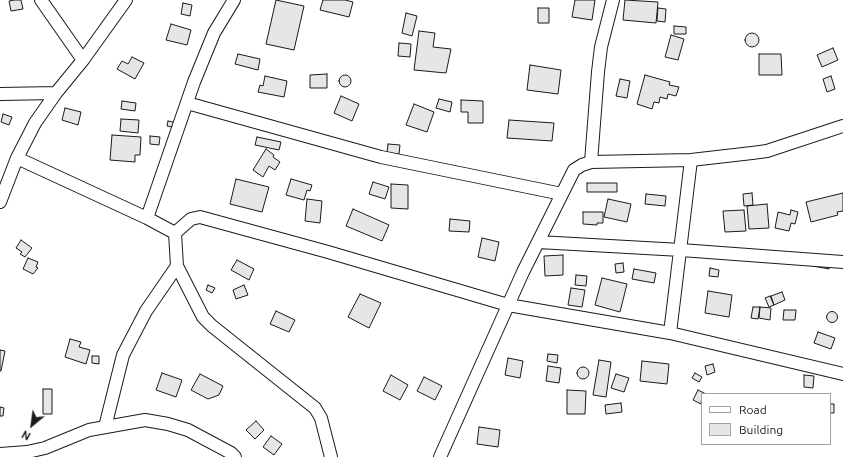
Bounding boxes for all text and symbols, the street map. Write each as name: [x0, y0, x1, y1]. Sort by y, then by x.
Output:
legend: [701, 393, 831, 445]
text: Road: [739, 403, 767, 416]
north arrow: [12, 405, 52, 445]
text: Building: [739, 423, 783, 436]
text: N: [20, 428, 33, 443]

